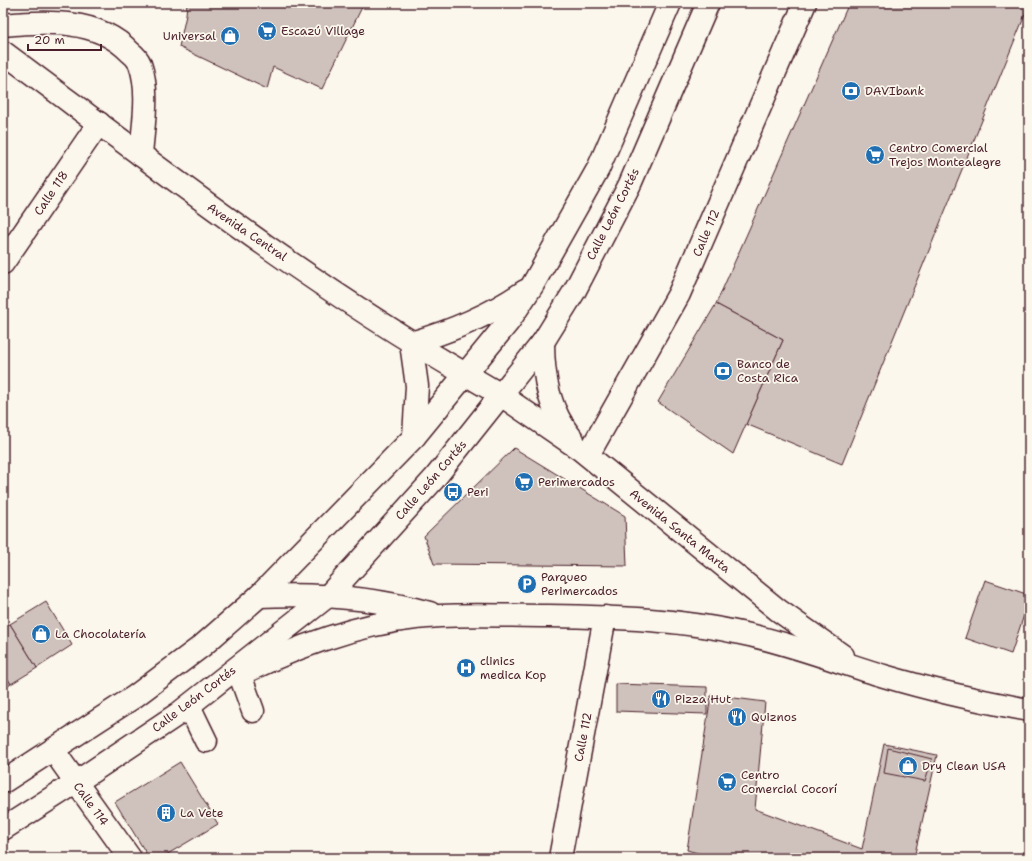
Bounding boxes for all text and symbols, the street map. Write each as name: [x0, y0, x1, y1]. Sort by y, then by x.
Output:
supermarket icon: Escazú Village: [256, 20, 278, 42]
place label: Escazú Village: [281, 23, 365, 39]
shop icon: Universal: [219, 25, 241, 47]
scale bar: [28, 26, 101, 52]
place label: Universal: [163, 28, 216, 44]
text: 20 m: [34, 32, 65, 48]
bank icon: DAVIbank: [840, 80, 862, 102]
place label: DAVIbank: [865, 83, 924, 99]
place label: Centro Comercial Trejos Montealegre: [889, 140, 1001, 170]
supermarket icon: Centro Comercial Trejos Montealegre: [864, 144, 886, 166]
street label: Calle León Cortés: [583, 165, 643, 263]
street label: Calle 118: [30, 168, 72, 218]
street label: Avenida Central: [204, 199, 290, 265]
street label: Calle 112: [689, 207, 723, 259]
place label: Banco de Costa Rica: [737, 356, 799, 386]
bank icon: Banco de Costa Rica: [712, 360, 734, 382]
street label: Calle León Cortés: [392, 437, 470, 523]
supermarket icon: Perimercados: [513, 471, 535, 493]
place label: Perimercados: [538, 474, 615, 490]
bus stop icon: Peri: [442, 481, 464, 503]
place label: Peri: [467, 484, 489, 500]
street label: Avenida Santa Marta: [626, 485, 734, 577]
place label: Parqueo Perimercados: [541, 569, 618, 599]
parking icon: Parqueo Perimercados: [516, 573, 538, 595]
shop icon: La Chocolatería: [30, 623, 52, 645]
place label: La Chocolatería: [55, 626, 147, 642]
place label: clinics medica Kop: [480, 653, 547, 683]
hospital icon: clinics medica Kop: [455, 657, 477, 679]
street label: Calle León Cortés: [149, 662, 239, 736]
restaurant icon: Pizza Hut: [650, 688, 672, 710]
place label: Pizza Hut: [675, 691, 731, 707]
restaurant icon: Quiznos: [726, 706, 748, 728]
place label: Quiznos: [751, 709, 797, 725]
street label: Calle 112: [570, 711, 596, 763]
shop icon: Dry Clean USA: [897, 755, 919, 777]
place label: Dry Clean USA: [922, 758, 1006, 774]
place label: Centro Comercial Cocorí: [741, 767, 838, 797]
supermarket icon: Centro Comercial Cocorí: [716, 771, 738, 793]
street label: Calle 114: [70, 779, 112, 829]
building icon: La Vete: [155, 802, 177, 824]
place label: La Vete: [180, 805, 224, 821]

